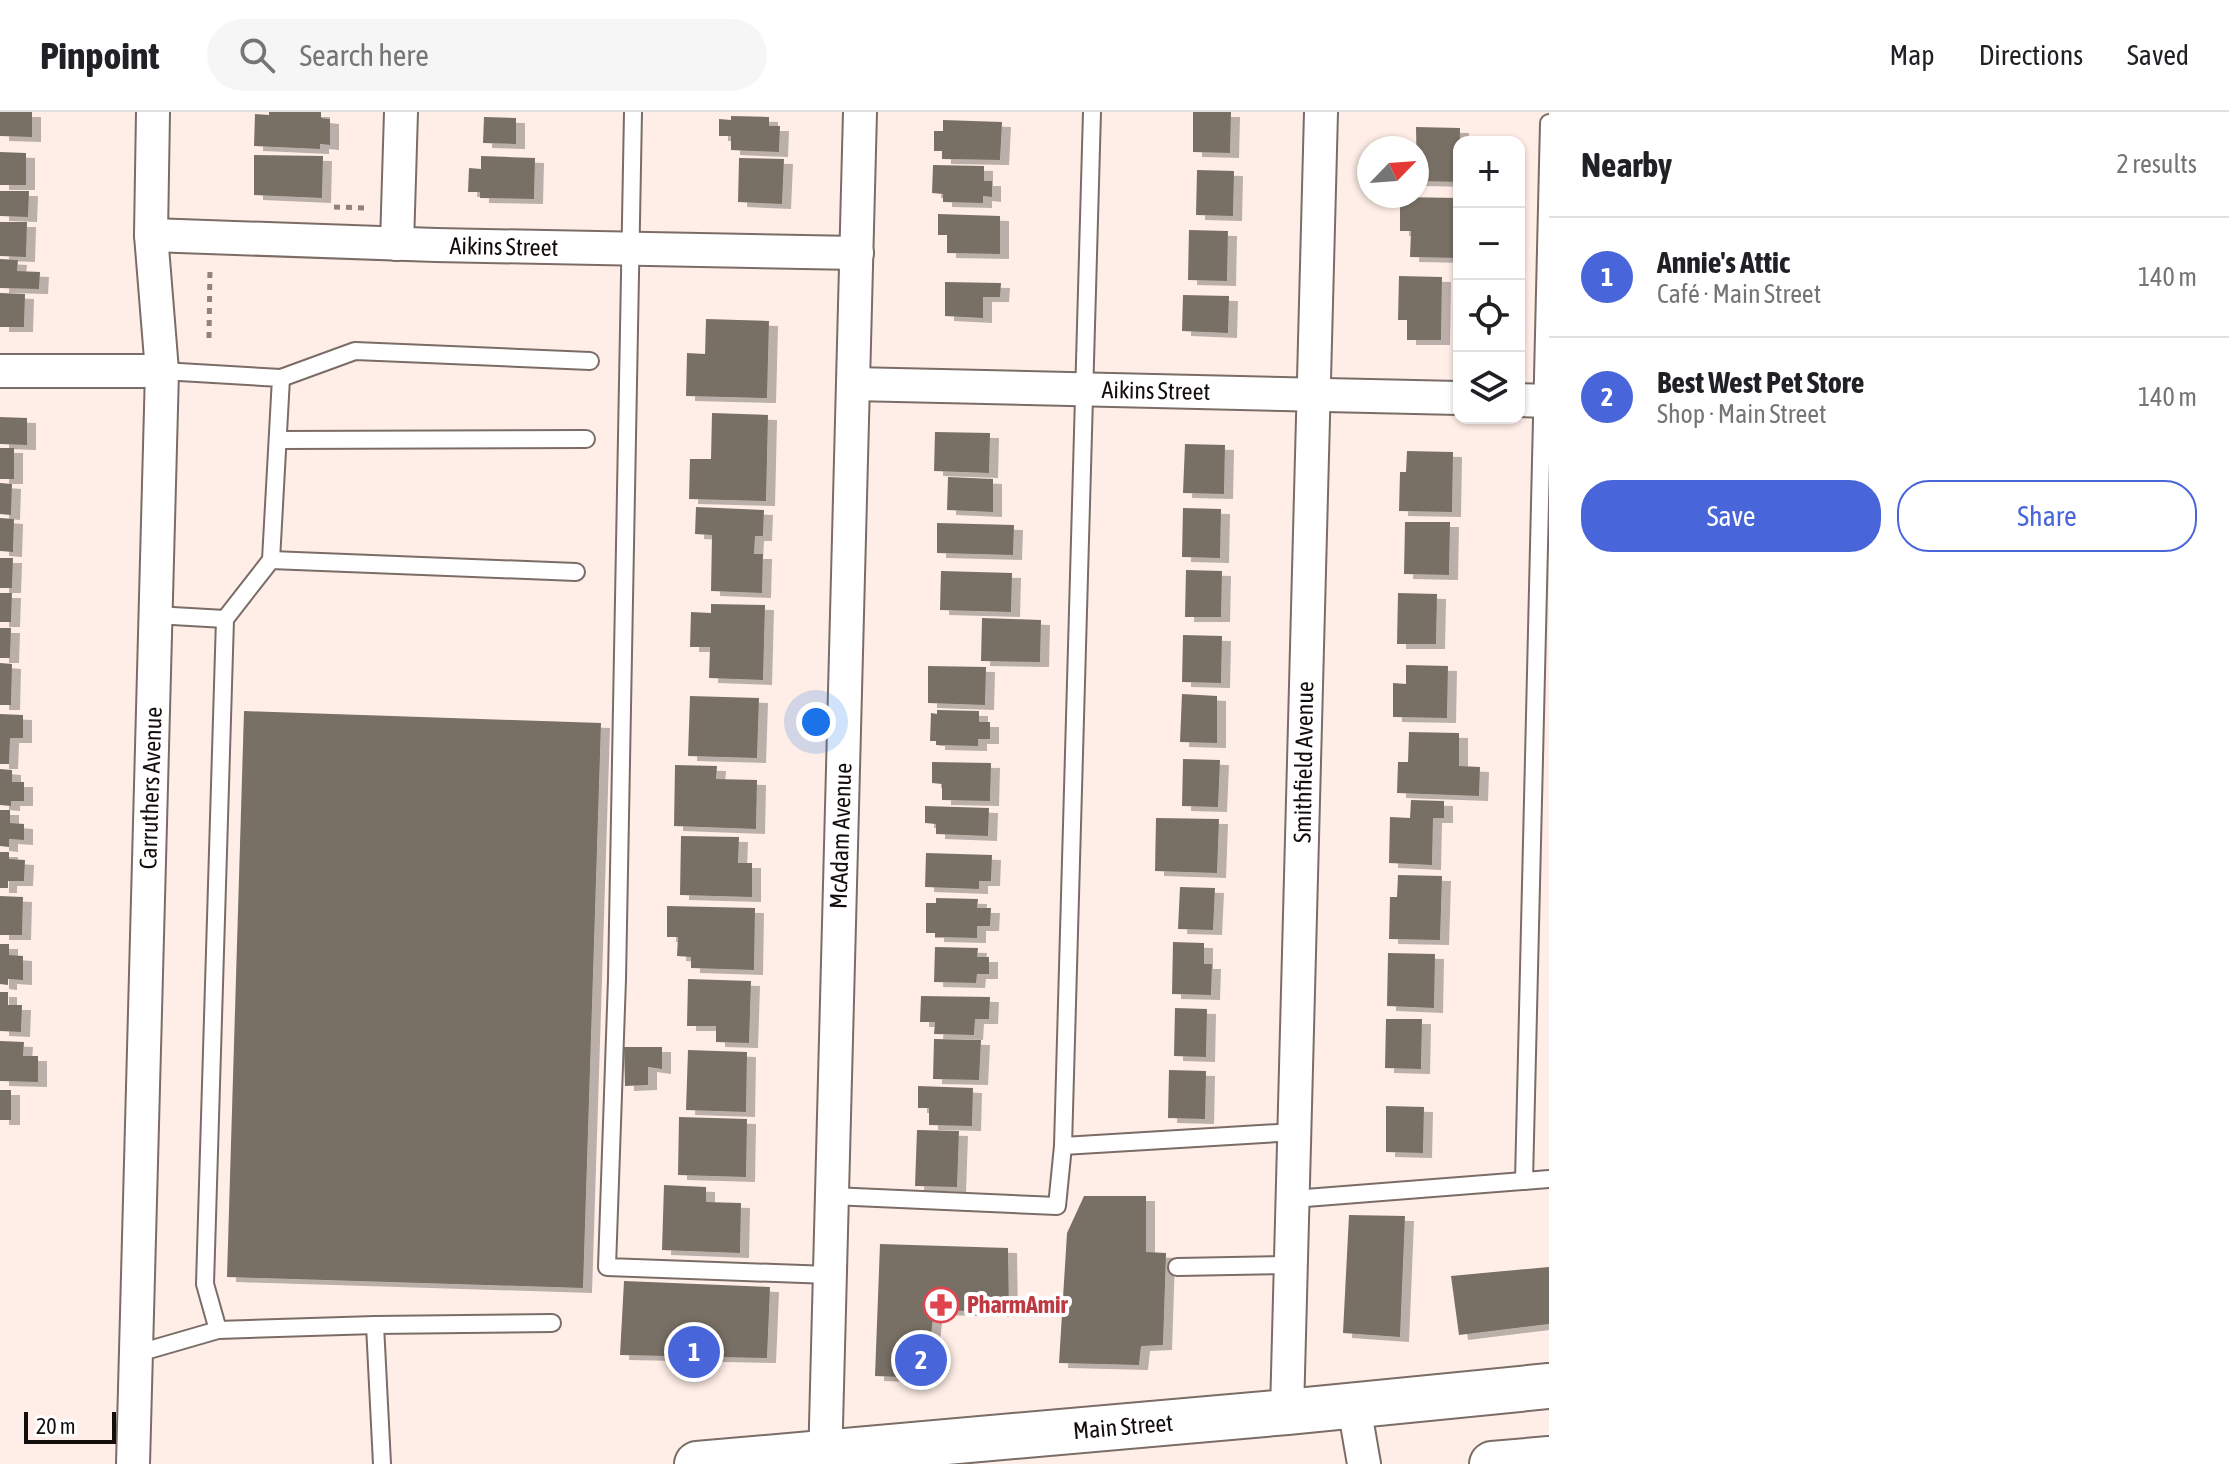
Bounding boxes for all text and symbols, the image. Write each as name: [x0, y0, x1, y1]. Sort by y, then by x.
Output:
search box: [207, 19, 767, 91]
icon: search: [235, 33, 279, 77]
text: Pinpoint: [40, 34, 159, 77]
text: Search here: [299, 38, 429, 72]
text: Map: [1890, 39, 1935, 71]
text: Directions: [1979, 39, 2083, 71]
text: Saved: [2127, 39, 2189, 71]
north arrow: [1357, 136, 1429, 208]
map controls: [1453, 136, 1525, 424]
button: +: [1453, 136, 1525, 208]
text: Nearby: [1581, 145, 1672, 184]
text: 2 results: [2116, 149, 2197, 179]
button: −: [1453, 208, 1525, 280]
street label: Aikins Street: [449, 232, 559, 261]
text: Annie's Attic: [1657, 245, 1790, 279]
text: 1: [1601, 262, 1613, 292]
text: 140 m: [2138, 262, 2197, 292]
text: Café · Main Street: [1657, 279, 1821, 309]
button: locate: [1453, 280, 1525, 352]
button: layers: [1453, 352, 1525, 424]
text: Best West Pet Store: [1657, 365, 1864, 399]
street label: Aikins Street: [1101, 376, 1211, 405]
text: 2: [1601, 382, 1613, 412]
text: 140 m: [2138, 382, 2197, 412]
text: Shop · Main Street: [1657, 399, 1826, 429]
button: Save: [1581, 480, 1881, 552]
button: Share: [1897, 480, 2197, 552]
street label: Smithfield Avenue: [1289, 681, 1318, 843]
your location: [796, 702, 836, 742]
street label: Carruthers Avenue: [134, 706, 167, 870]
street label: McAdam Avenue: [824, 762, 857, 910]
pharmacy icon: PharmAmir: [922, 1286, 960, 1324]
place label: PharmAmir: [967, 1291, 1068, 1318]
pin: 1: [668, 1322, 720, 1382]
pin: 2: [895, 1330, 947, 1390]
scale bar: [24, 1408, 116, 1444]
street label: Main Street: [1072, 1409, 1174, 1444]
text: 20 m: [36, 1413, 76, 1439]

